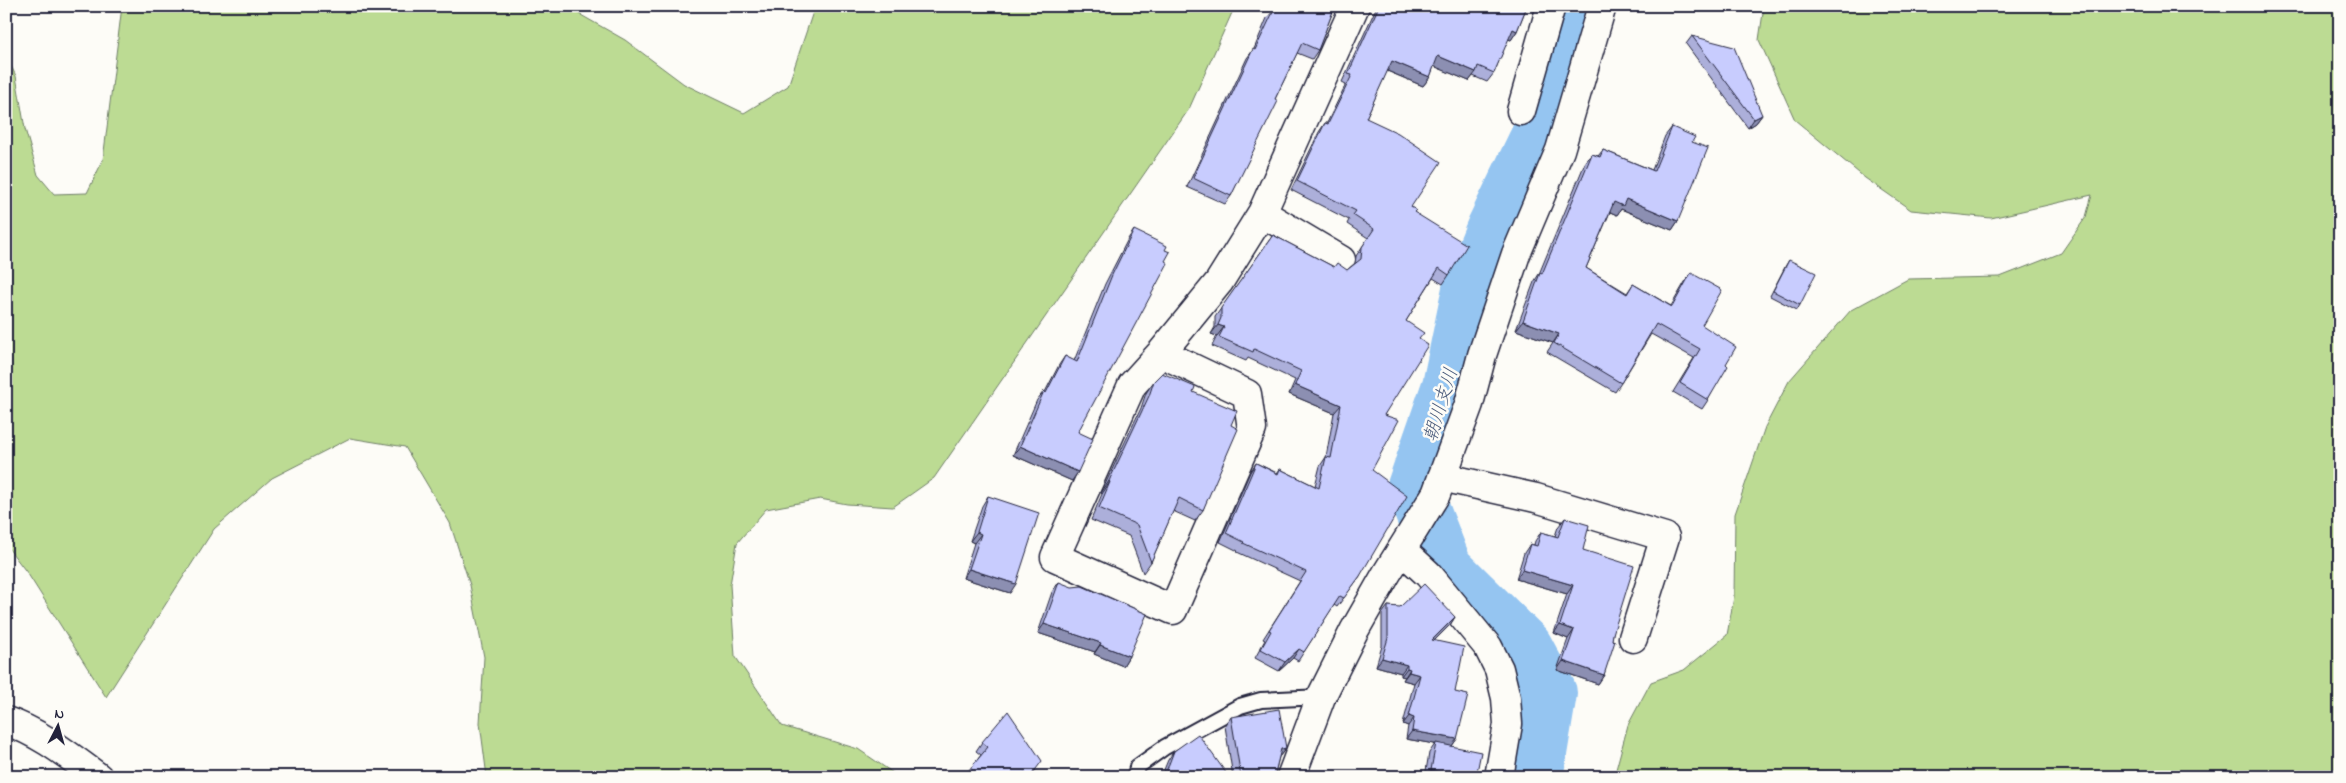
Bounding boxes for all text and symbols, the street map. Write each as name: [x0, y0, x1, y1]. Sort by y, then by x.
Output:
water label: 朝川支川: [1418, 365, 1466, 445]
north arrow: [32, 700, 82, 750]
text: N: [53, 704, 65, 725]

